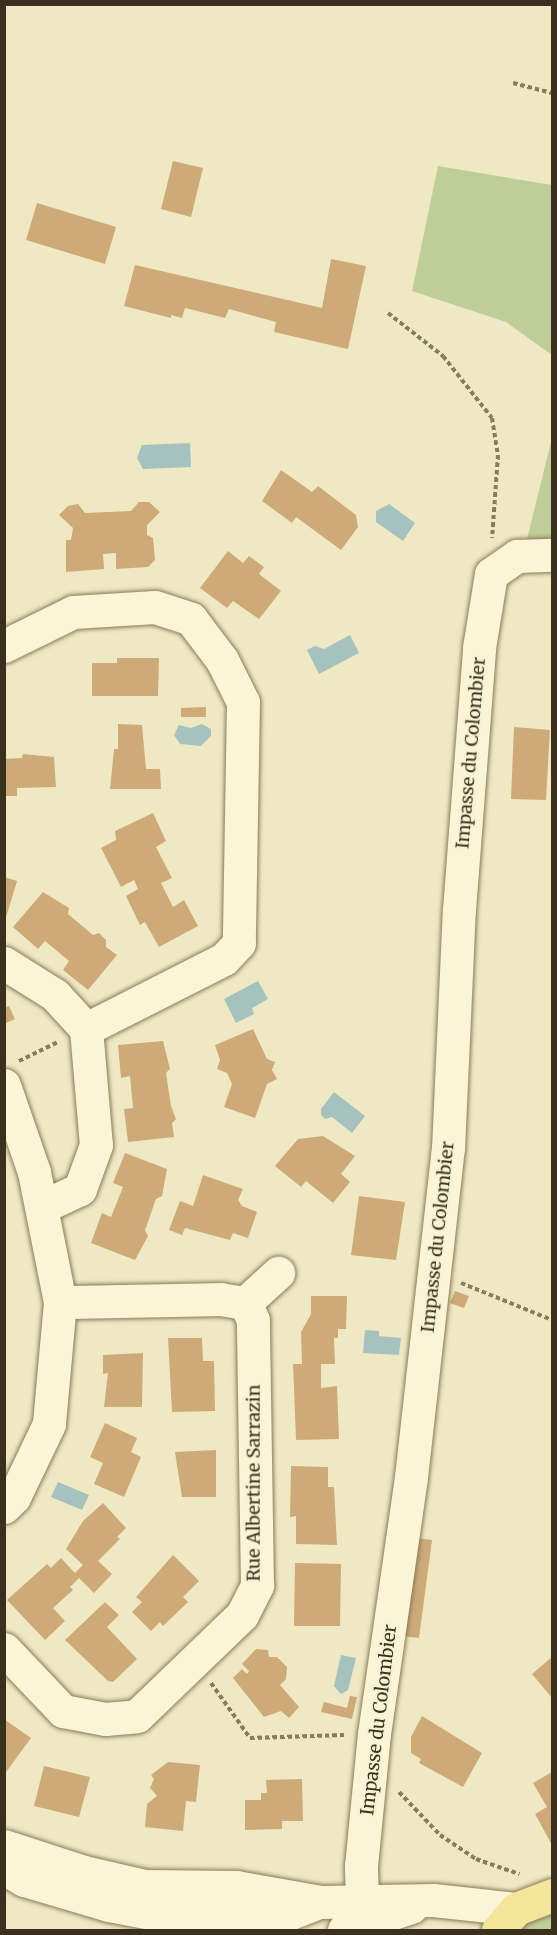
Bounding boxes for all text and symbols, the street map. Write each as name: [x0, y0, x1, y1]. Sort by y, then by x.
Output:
street label: Impasse du Colombier: [452, 656, 490, 850]
street label: Impasse du Colombier: [417, 1140, 459, 1334]
street label: Rue Albertine Sarrazin: [243, 1385, 265, 1581]
street label: Impasse du Colombier: [357, 1623, 401, 1817]

